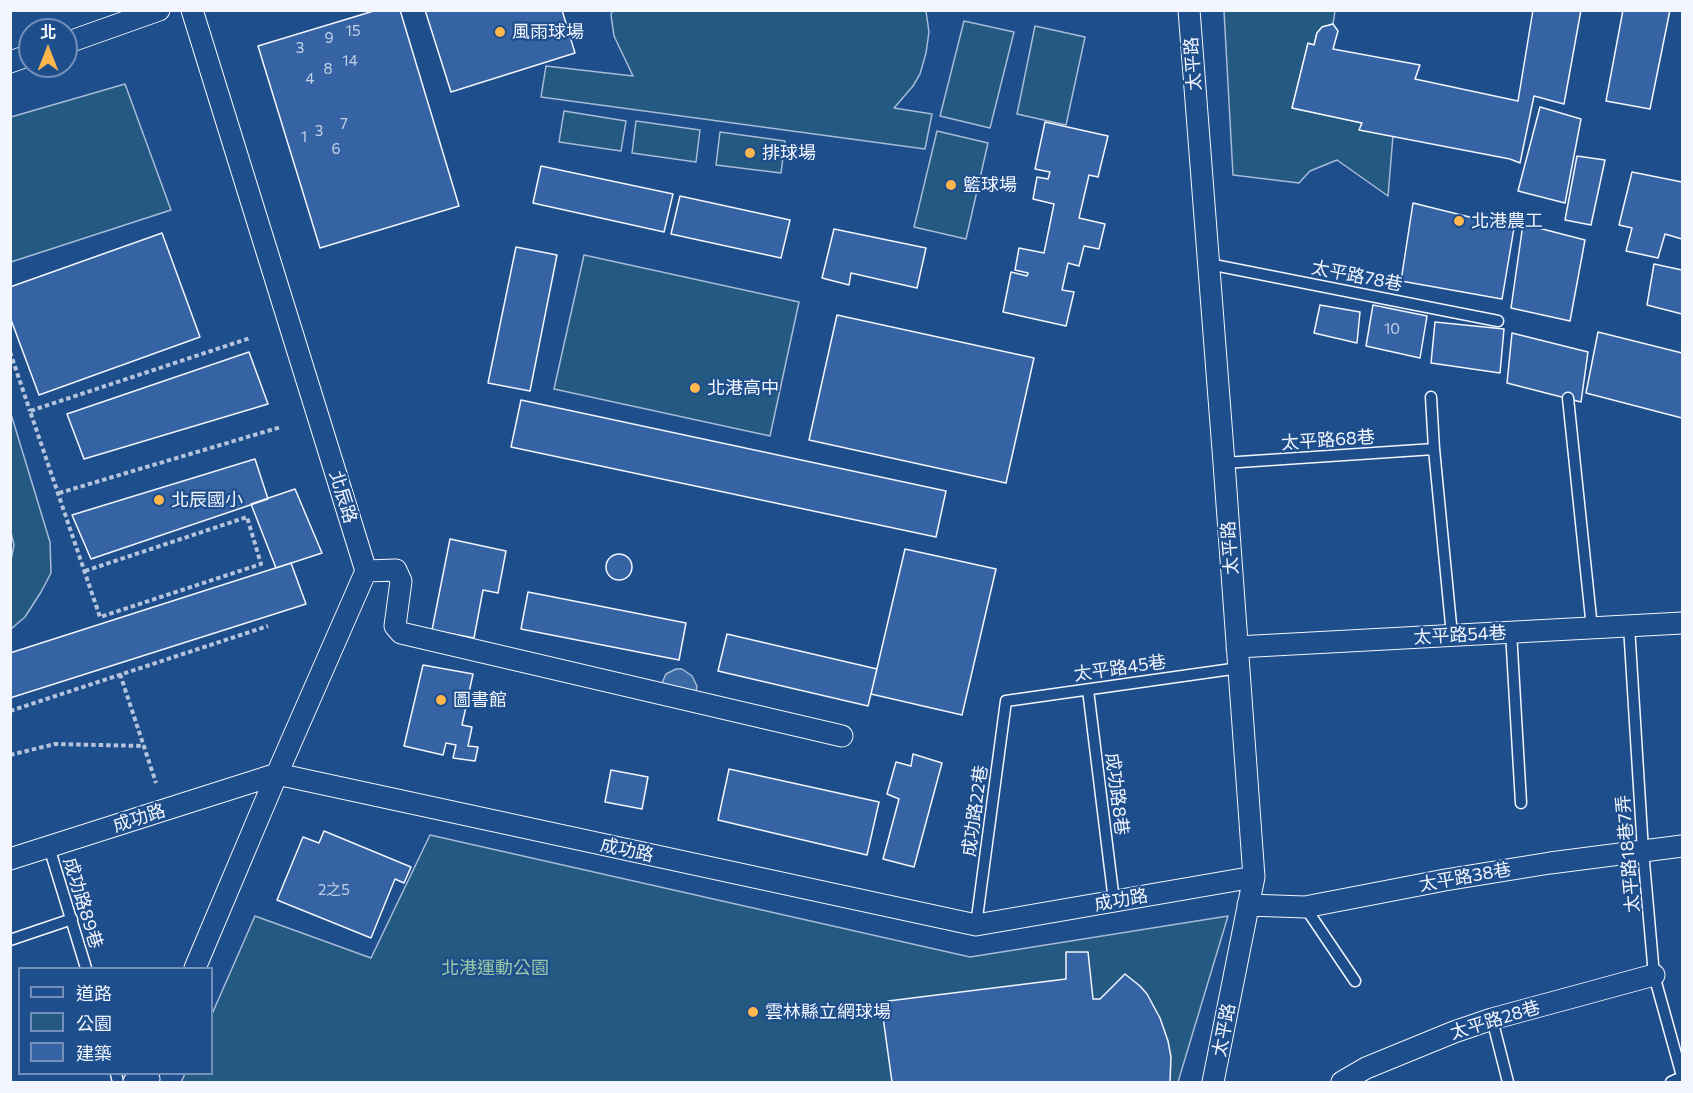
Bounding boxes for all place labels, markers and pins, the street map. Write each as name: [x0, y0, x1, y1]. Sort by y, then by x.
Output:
place label: 風雨球場: [512, 21, 584, 43]
marker: 風雨球場: [493, 25, 507, 39]
place label: 排球場: [762, 142, 816, 164]
marker: 排球場: [743, 146, 757, 160]
place label: 籃球場: [963, 174, 1017, 196]
marker: 籃球場: [944, 178, 958, 192]
place label: 北港農工: [1471, 210, 1543, 232]
marker: 北港農工: [1452, 214, 1466, 228]
place label: 北港高中: [707, 377, 779, 399]
marker: 北港高中: [688, 381, 702, 395]
place label: 北辰國小: [171, 489, 243, 511]
marker: 北辰國小: [152, 493, 166, 507]
place label: 圖書館: [453, 689, 507, 711]
marker: 圖書館: [434, 693, 448, 707]
place label: 雲林縣立網球場: [765, 1001, 891, 1023]
marker: 雲林縣立網球場: [746, 1005, 760, 1019]

